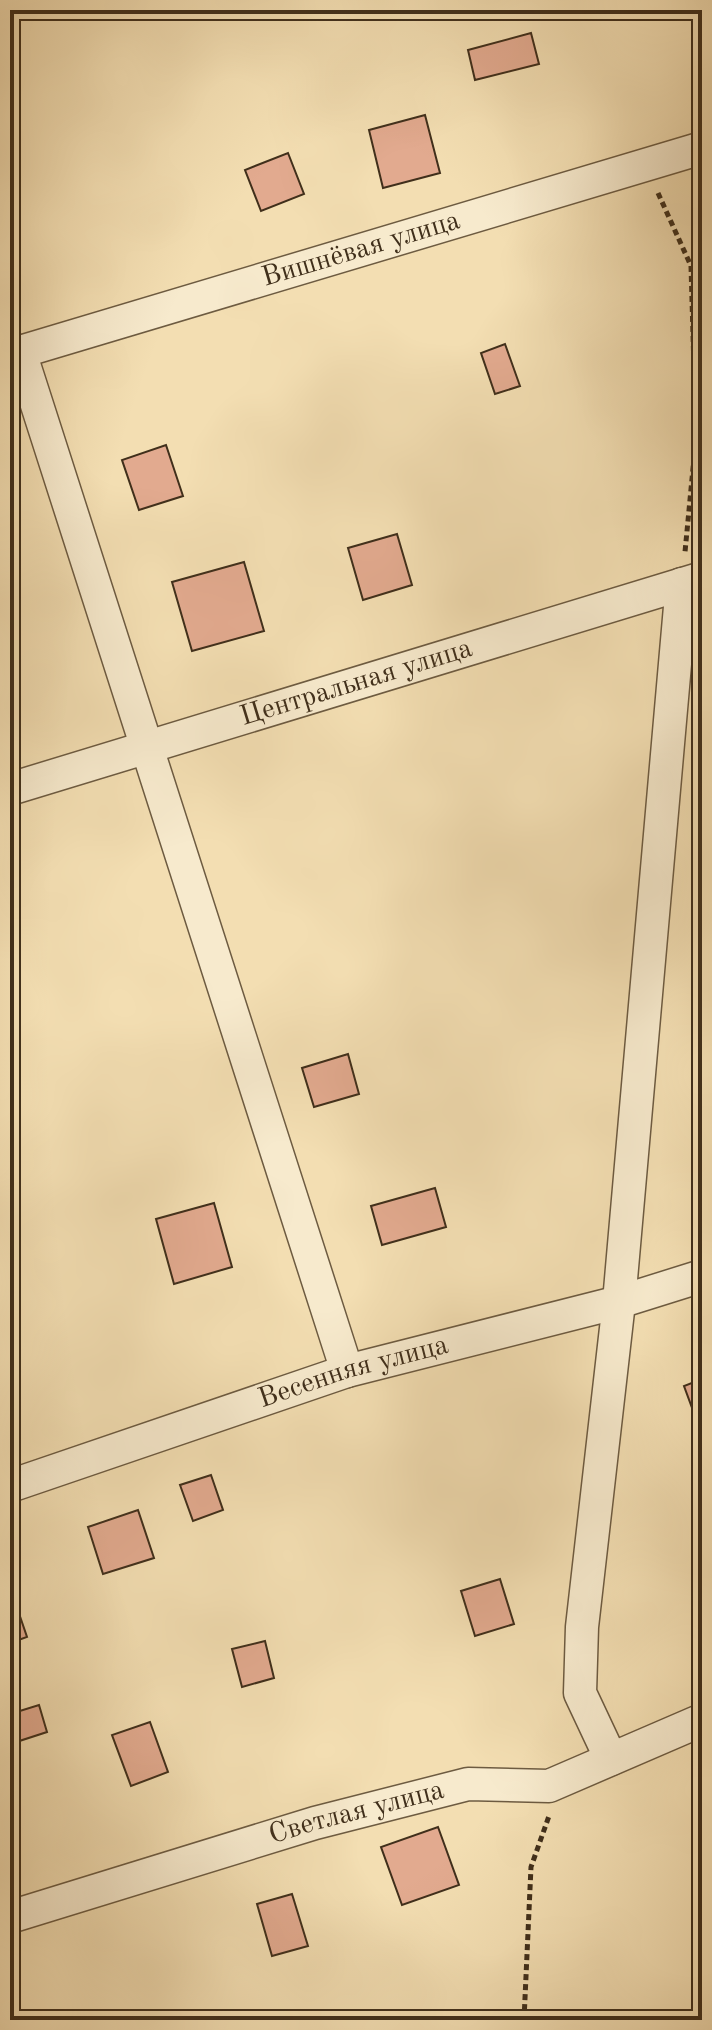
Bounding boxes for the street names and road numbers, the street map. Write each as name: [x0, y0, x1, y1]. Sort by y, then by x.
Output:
street label: Вишнёвая улица: [259, 207, 464, 293]
street label: Центральная улица: [237, 635, 476, 732]
street label: Весенняя улица: [255, 1332, 452, 1414]
street label: Светлая улица: [266, 1777, 447, 1850]

